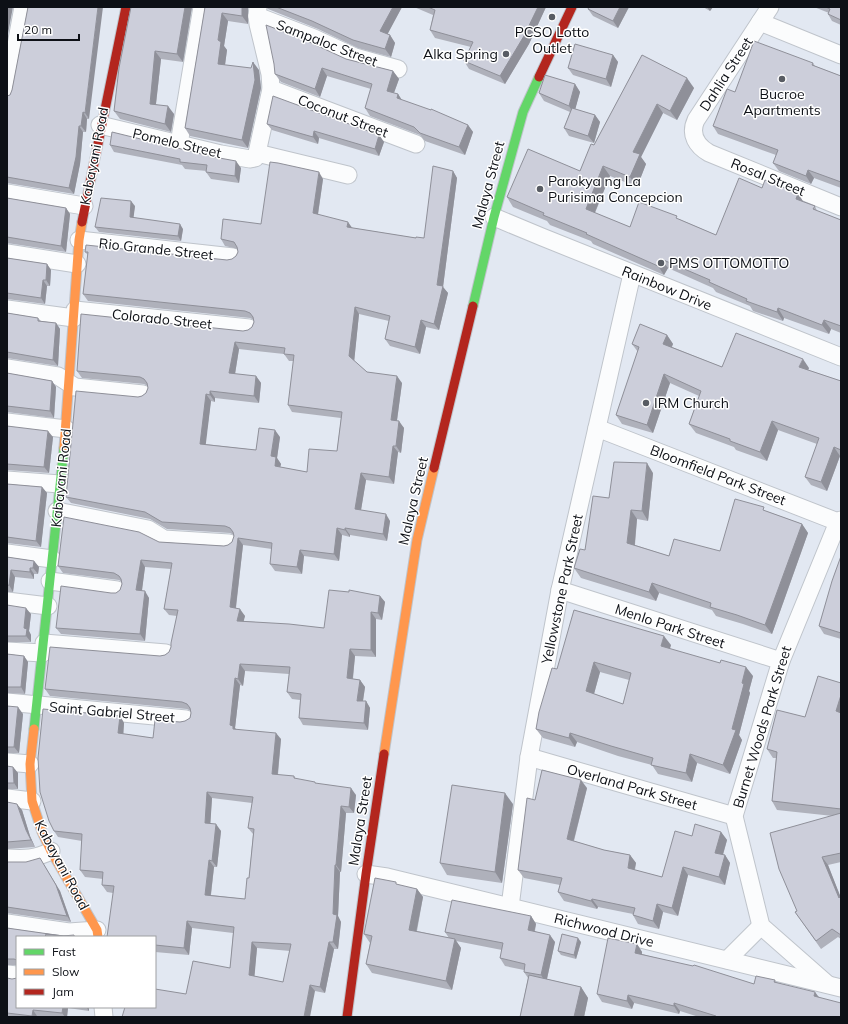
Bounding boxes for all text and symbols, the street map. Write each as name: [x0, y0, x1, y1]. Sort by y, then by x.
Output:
marker: PCSO Lotto Outlet: [547, 12, 557, 22]
street label: Sampaloc Street: [274, 15, 380, 71]
scale bar: [18, 16, 79, 42]
text: 20 m: [24, 22, 52, 37]
place label: PCSO Lotto Outlet: [515, 23, 589, 57]
street label: Dahlia Street: [695, 34, 757, 114]
place label: Alka Spring: [423, 45, 498, 63]
marker: Alka Spring: [501, 49, 511, 59]
marker: Bucroe Apartments: [777, 74, 787, 84]
place label: Bucroe Apartments: [743, 85, 821, 119]
street label: Coconut Street: [295, 90, 391, 142]
street label: Kabayani Road: [76, 106, 112, 206]
street label: Pomelo Street: [131, 124, 223, 162]
street label: Malaya Street: [468, 139, 508, 231]
street label: Rosal Street: [728, 154, 808, 200]
place label: Parokya ng La Purisima Concepcion: [548, 172, 683, 206]
marker: Parokya ng La Purisima Concepcion: [535, 184, 545, 194]
street label: Rio Grande Street: [98, 234, 214, 264]
place label: PMS OTTOMOTTO: [669, 254, 789, 272]
marker: PMS OTTOMOTTO: [656, 258, 666, 268]
street label: Rainbow Drive: [619, 262, 715, 314]
street label: Colorado Street: [111, 305, 213, 333]
place label: IRM Church: [654, 394, 729, 412]
marker: IRM Church: [641, 398, 651, 408]
street label: Kabayani Road: [47, 428, 75, 528]
street label: Bloomfield Park Street: [648, 441, 789, 509]
street label: Malaya Street: [394, 455, 432, 547]
street label: Yellowstone Park Street: [537, 512, 587, 666]
street label: Menlo Park Street: [613, 600, 727, 652]
street label: Burnet Woods Park Street: [729, 644, 795, 810]
street label: Saint Gabriel Street: [48, 698, 176, 726]
street label: Overland Park Street: [565, 760, 699, 814]
street label: Malaya Street: [344, 775, 376, 867]
street label: Kabayani Road: [31, 817, 93, 913]
street label: Richwood Drive: [552, 909, 656, 951]
legend: [16, 936, 156, 1008]
text: Fast: [52, 944, 76, 959]
text: Slow: [52, 964, 80, 979]
text: Jam: [52, 984, 74, 999]

